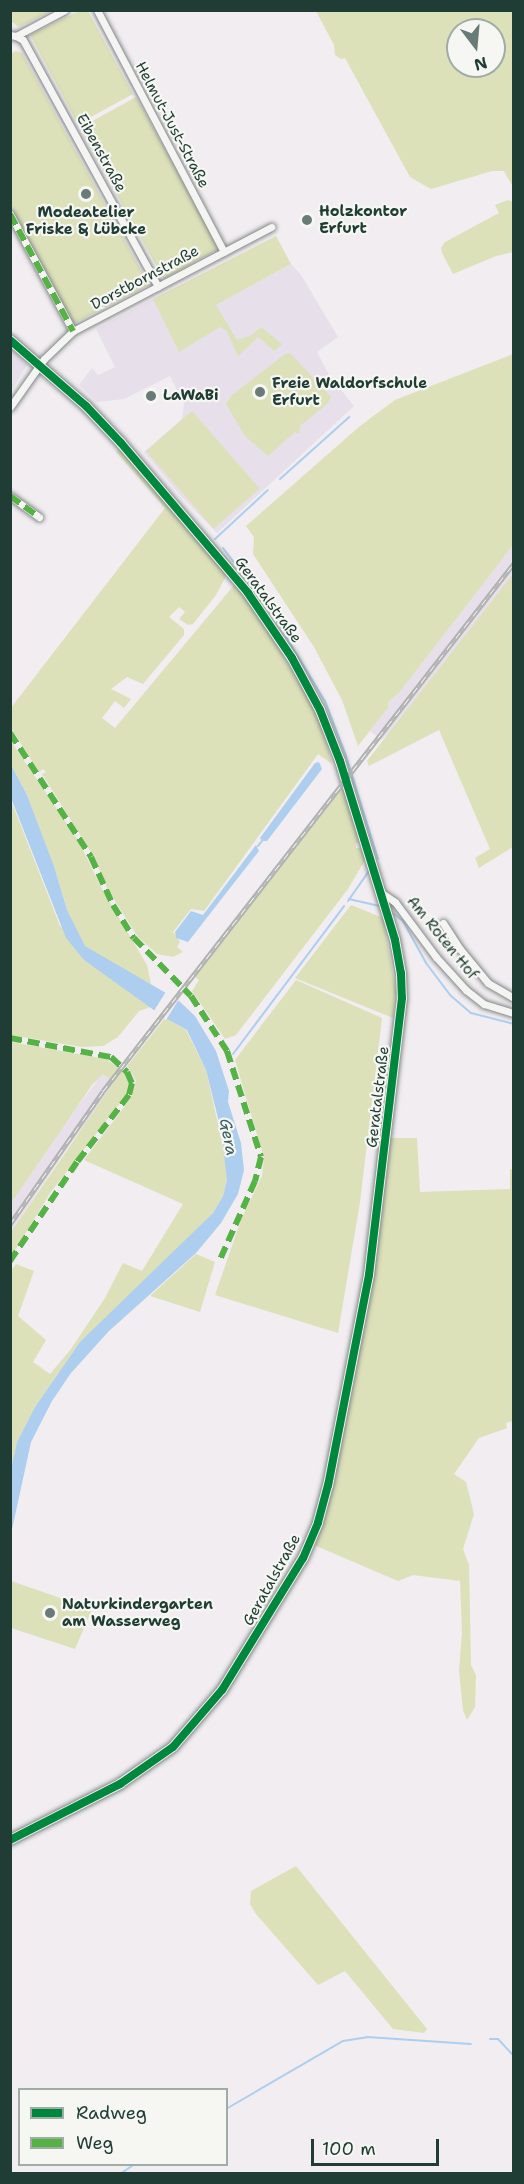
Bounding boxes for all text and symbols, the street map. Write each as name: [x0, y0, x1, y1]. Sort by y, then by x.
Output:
north arrow: [446, 18, 506, 78]
text: N: [472, 52, 490, 76]
street label: Helmut-Just-Straße: [131, 59, 213, 191]
street label: Eibenstraße: [72, 111, 130, 195]
marker: Modeatelier Friske & Lübcke: [79, 187, 93, 201]
place label: Holzkontor Erfurt: [319, 202, 407, 237]
place label: Modeatelier Friske & Lübcke: [26, 203, 146, 238]
marker: Holzkontor Erfurt: [300, 213, 314, 227]
street label: Dorstbornstraße: [88, 242, 202, 314]
place label: Freie Waldorfschule Erfurt: [272, 374, 427, 409]
marker: Freie Waldorfschule Erfurt: [253, 385, 267, 399]
place label: LaWaBi: [163, 387, 219, 405]
marker: LaWaBi: [144, 389, 158, 403]
street label: Geratalstraße: [231, 553, 305, 647]
street label: Am Roten Hof: [403, 893, 481, 983]
street label: Geratalstraße: [363, 1045, 393, 1149]
water label: Gera: [215, 1117, 241, 1157]
street label: Geratalstraße: [239, 1531, 305, 1629]
place label: Naturkindergarten am Wasserweg: [62, 1595, 213, 1630]
marker: Naturkindergarten am Wasserweg: [43, 1606, 57, 1620]
legend: [18, 2088, 228, 2166]
text: Radweg: [76, 2101, 147, 2125]
scale bar: [314, 2127, 442, 2165]
text: Weg: [76, 2131, 114, 2155]
text: 100 m: [322, 2137, 376, 2161]

